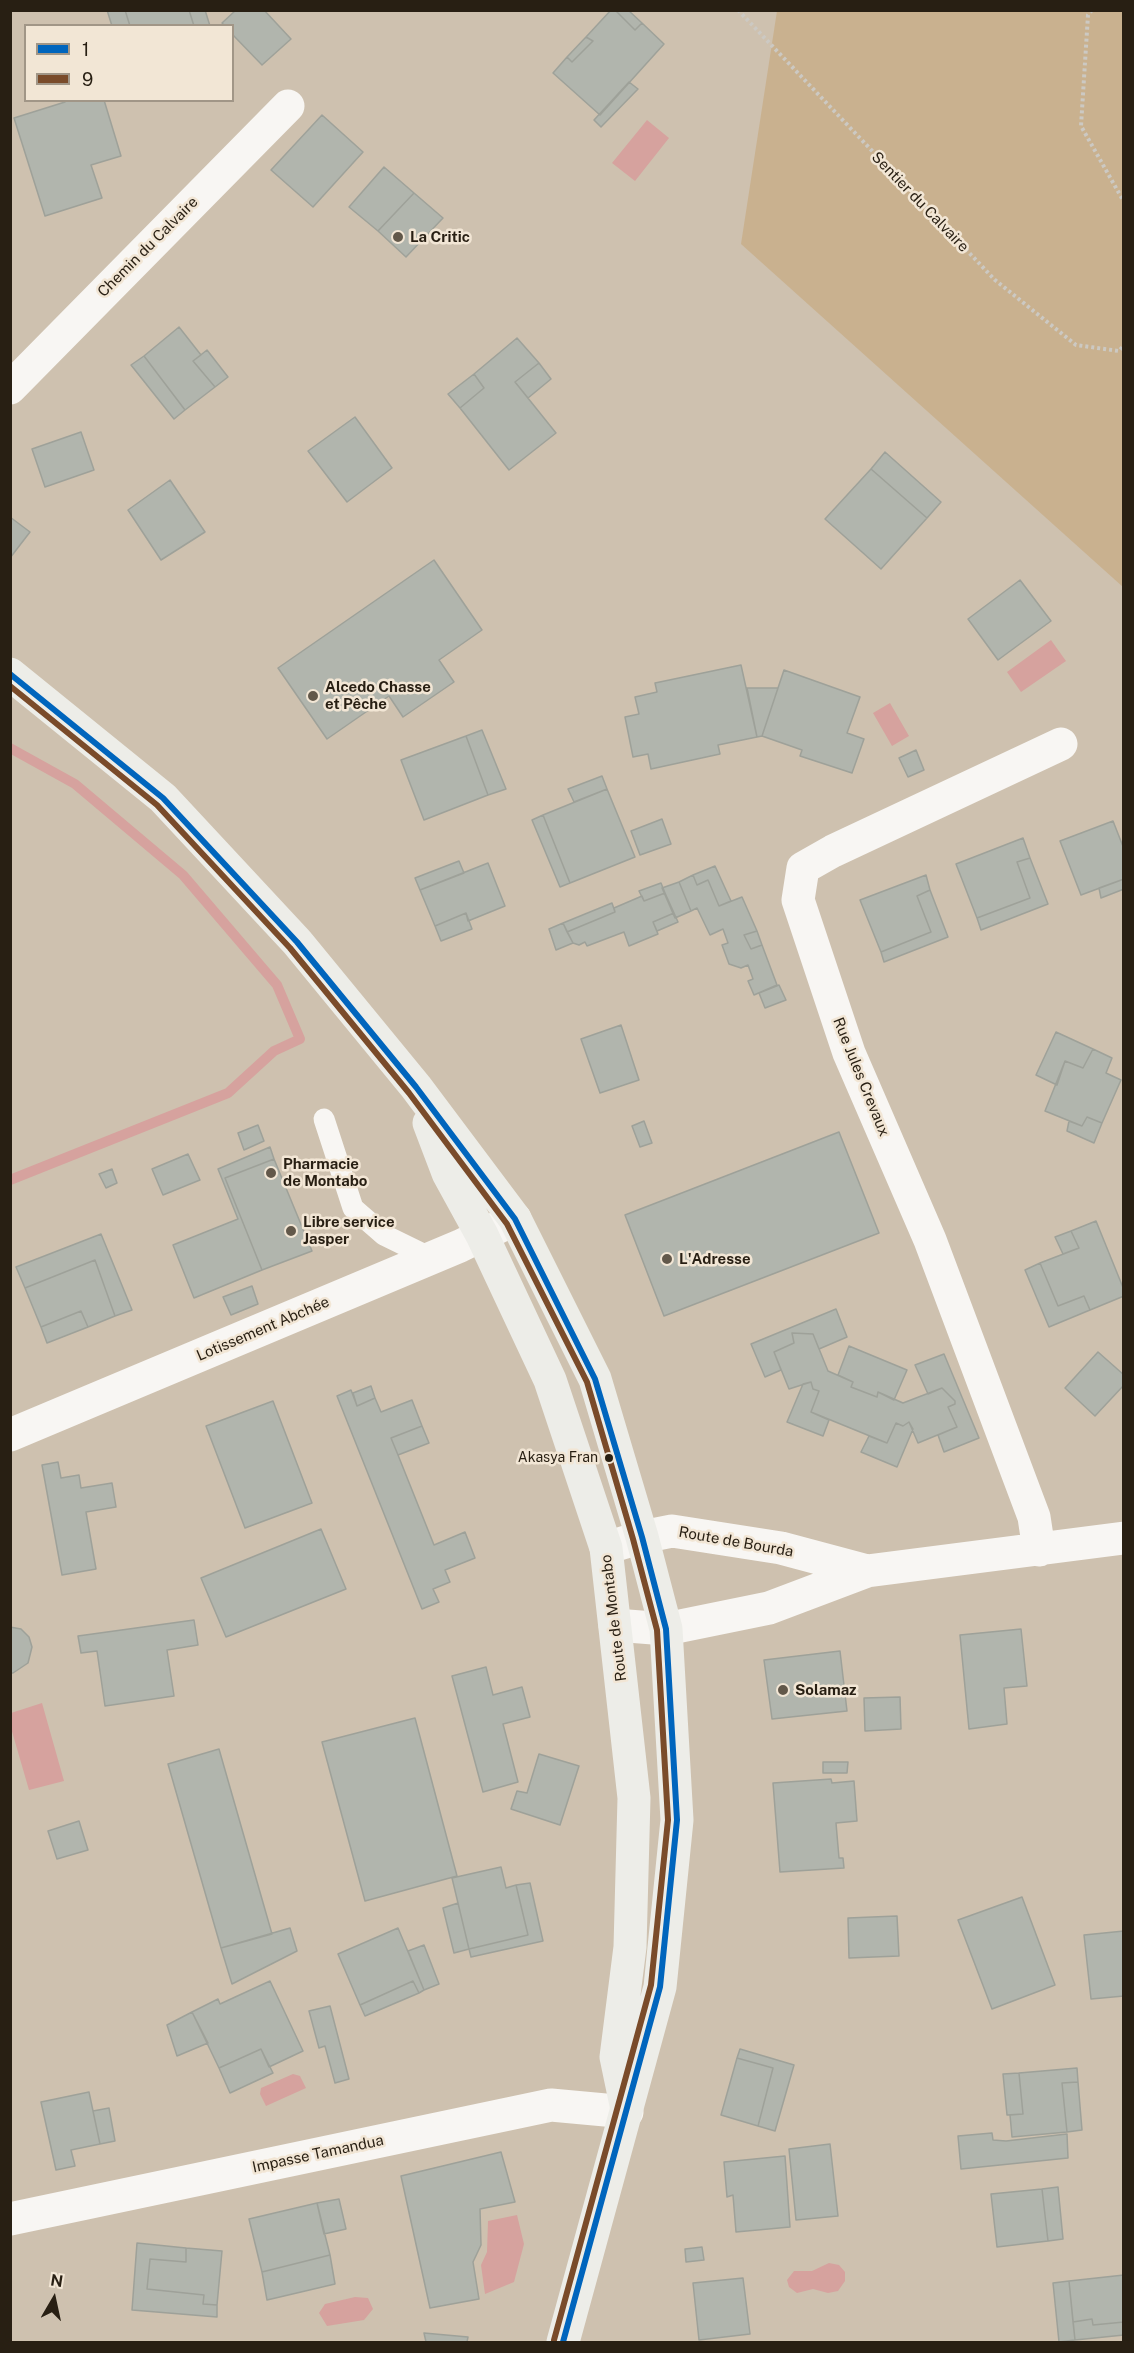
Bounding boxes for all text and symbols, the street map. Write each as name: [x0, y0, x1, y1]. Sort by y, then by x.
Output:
legend: [24, 24, 234, 102]
text: 1: [82, 39, 89, 60]
text: 9: [82, 69, 93, 90]
street label: Sentier du Calvaire: [868, 148, 972, 256]
street label: Chemin du Calvaire: [94, 193, 202, 301]
place label: La Critic: [410, 228, 470, 246]
marker: La Critic: [391, 230, 405, 244]
place label: Alcedo Chasse et Pêche: [325, 678, 431, 713]
marker: Alcedo Chasse et Pêche: [306, 689, 320, 703]
street label: Rue Jules Crevaux: [829, 1015, 893, 1139]
place label: Pharmacie de Montabo: [283, 1155, 367, 1190]
marker: Pharmacie de Montabo: [264, 1166, 278, 1180]
place label: Libre service Jasper: [303, 1213, 395, 1248]
marker: Libre service Jasper: [284, 1224, 298, 1238]
place label: L'Adresse: [679, 1250, 751, 1268]
marker: L'Adresse: [660, 1252, 674, 1266]
street label: Lotissement Abchée: [194, 1293, 332, 1365]
place label: Akasya Fran: [518, 1450, 598, 1466]
marker: Akasya Fran: [603, 1452, 615, 1464]
street label: Route de Bourda: [677, 1523, 795, 1561]
street label: Route de Montabo: [597, 1554, 631, 1682]
place label: Solamaz: [795, 1681, 857, 1699]
marker: Solamaz: [776, 1683, 790, 1697]
street label: Impasse Tamandua: [251, 2131, 385, 2177]
north arrow: [24, 2269, 84, 2329]
text: N: [49, 2270, 65, 2291]

